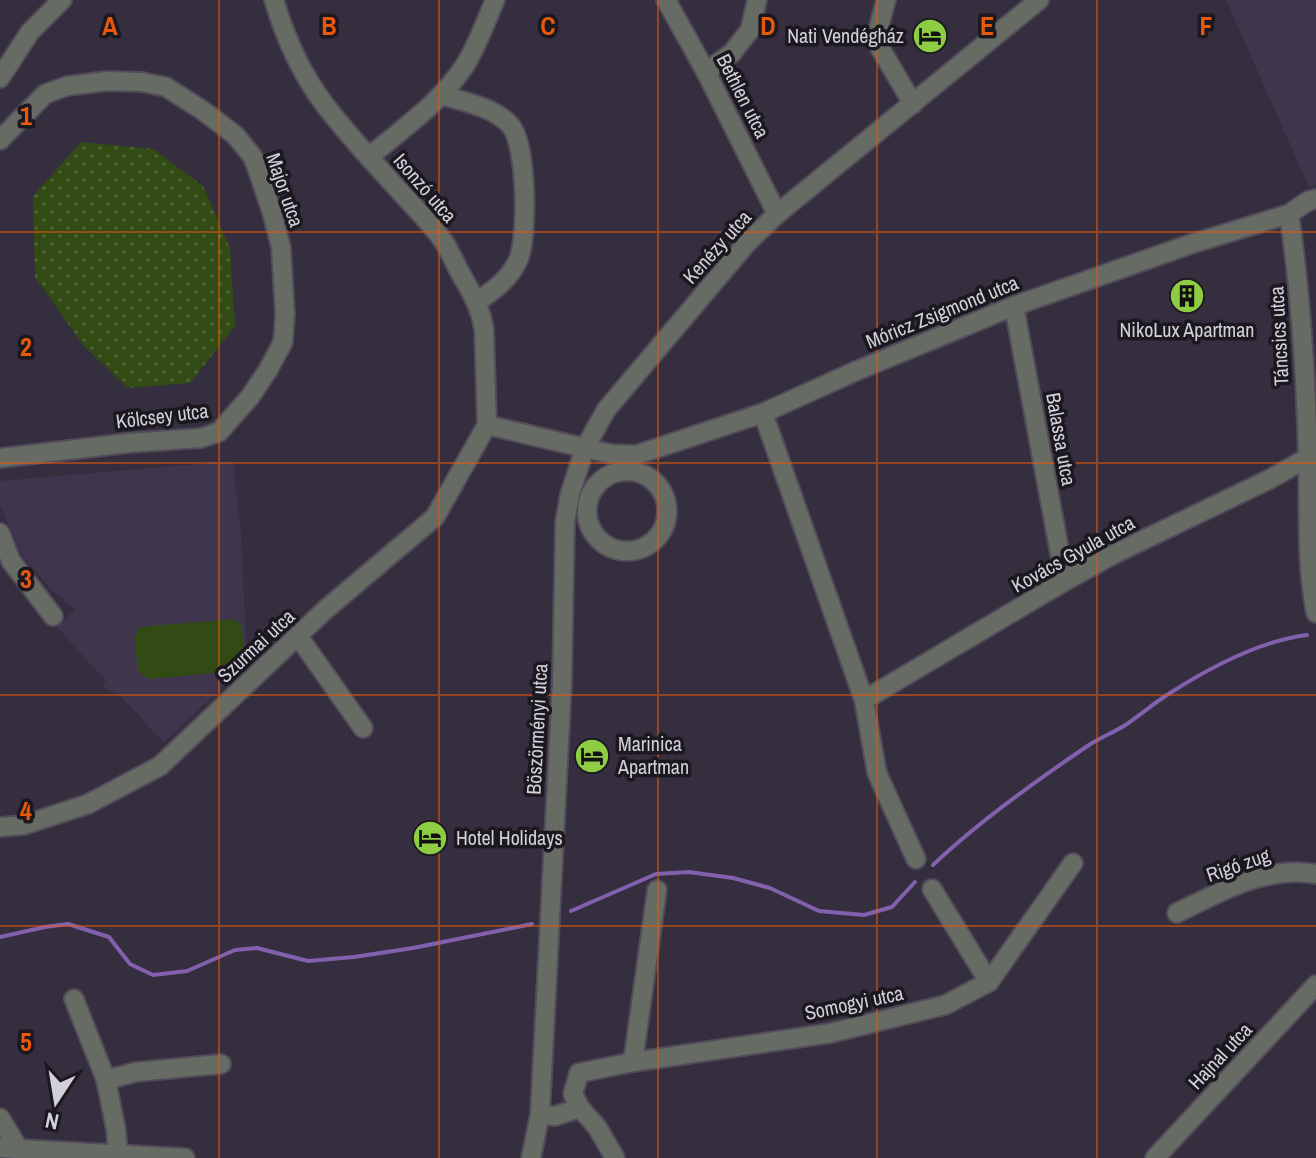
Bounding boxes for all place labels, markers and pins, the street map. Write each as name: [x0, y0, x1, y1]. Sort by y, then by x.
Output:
hotel icon: Nati Vendégház: [911, 17, 949, 55]
place label: Nati Vendégház: [787, 22, 904, 49]
building icon: NikoLux Apartman: [1168, 277, 1206, 315]
place label: NikoLux Apartman: [1120, 316, 1254, 343]
place label: Marinica Apartman: [617, 730, 689, 780]
hotel icon: Marinica Apartman: [573, 737, 611, 775]
hotel icon: Hotel Holidays: [411, 819, 449, 857]
place label: Hotel Holidays: [456, 824, 563, 851]

